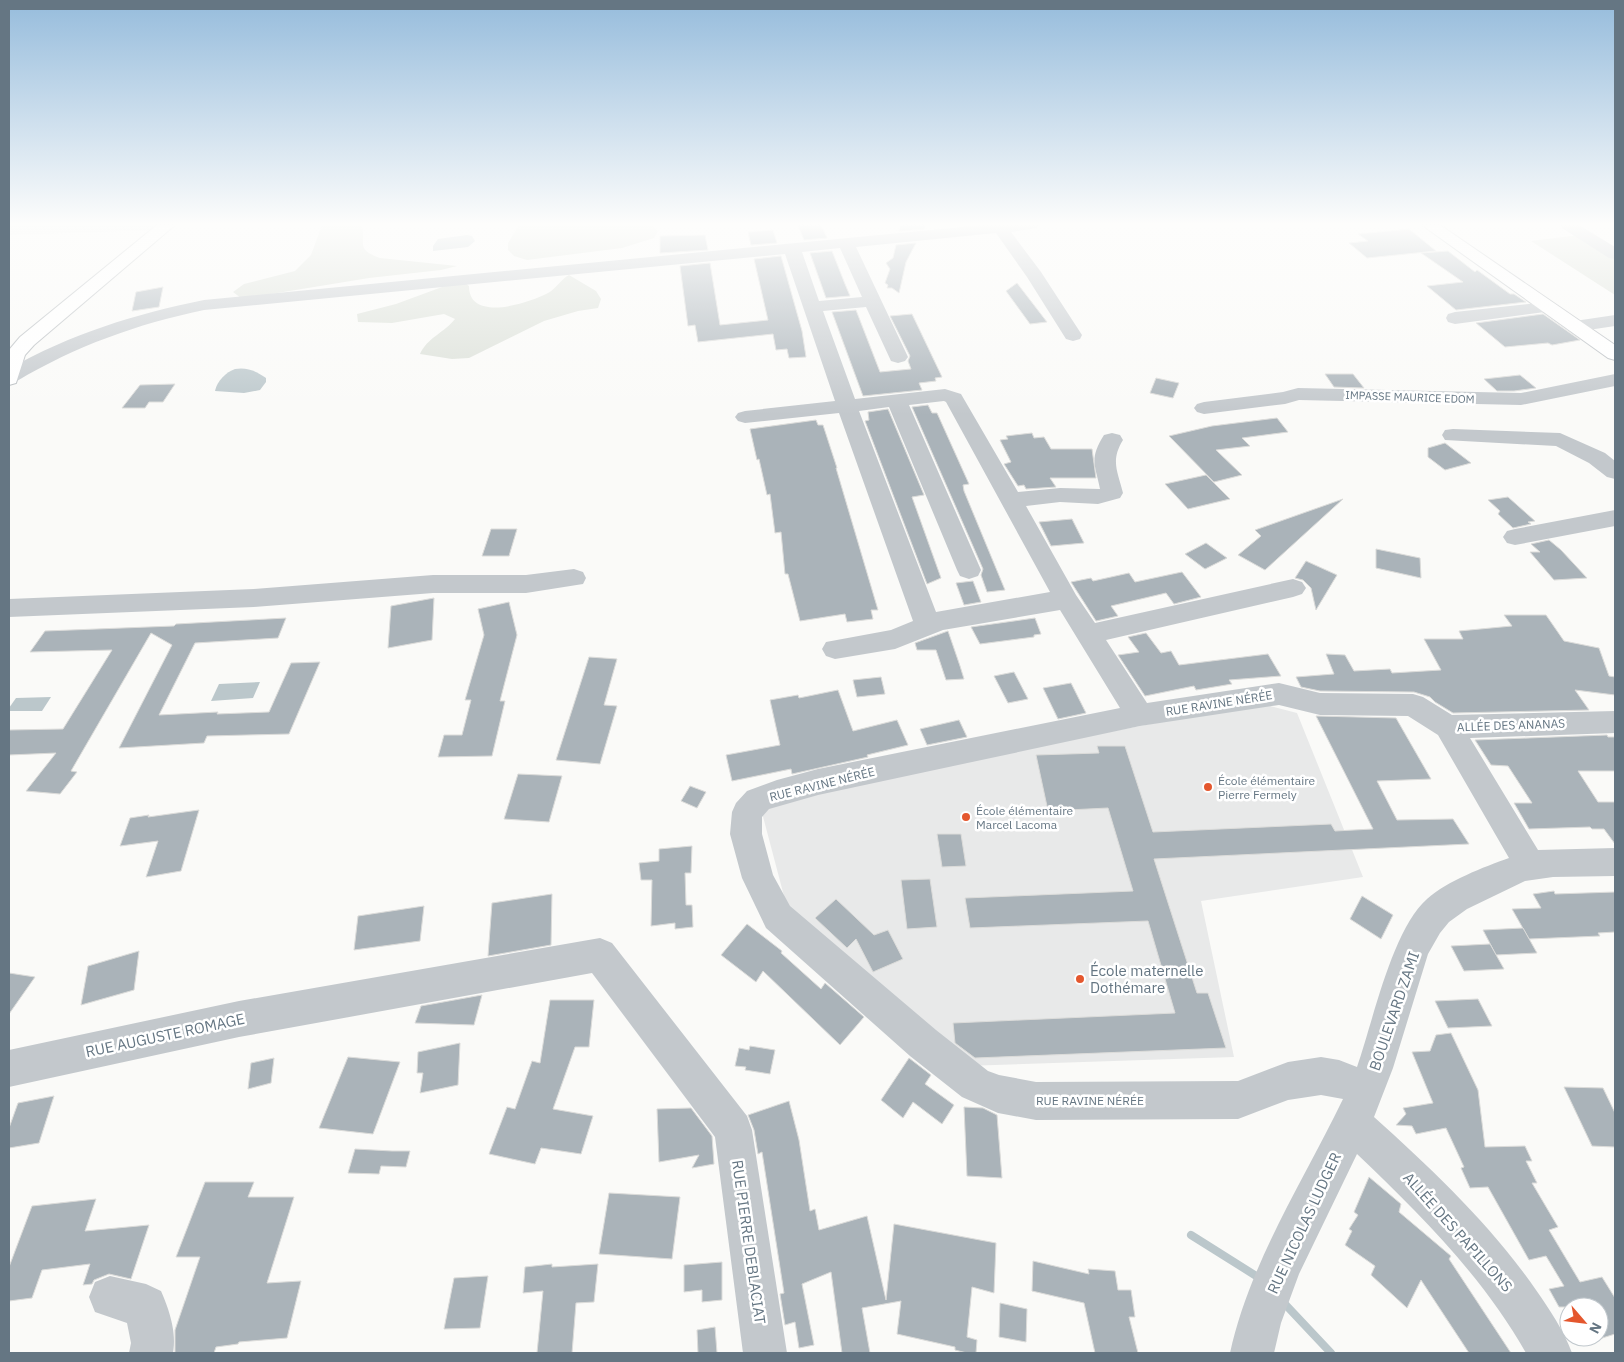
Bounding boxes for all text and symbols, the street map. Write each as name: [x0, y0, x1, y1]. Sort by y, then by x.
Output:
street label: IMPASSE MAURICE EDOM: [1345, 388, 1475, 406]
street label: RUE RAVINE NÉRÉE: [1165, 687, 1273, 719]
street label: ALLÉE DES ANANAS: [1457, 716, 1565, 734]
street label: RUE RAVINE NÉRÉE: [768, 764, 876, 804]
place label: École élémentaire Pierre Fermely: [1218, 773, 1316, 802]
marker: École élémentaire Pierre Fermely: [1202, 781, 1214, 793]
place label: École élémentaire Marcel Lacoma: [976, 803, 1074, 832]
marker: École élémentaire Marcel Lacoma: [960, 811, 972, 823]
street label: BOULEVARD ZAMI: [1365, 949, 1423, 1073]
place label: École maternelle Dothémare: [1090, 961, 1203, 997]
marker: École maternelle Dothémare: [1074, 973, 1086, 985]
street label: RUE AUGUSTE ROMAGE: [84, 1009, 246, 1061]
street label: RUE RAVINE NÉRÉE: [1036, 1093, 1144, 1108]
street label: RUE NICOLAS LUDGER: [1263, 1149, 1345, 1297]
street label: RUE PIERRE DEBLACIAT: [728, 1159, 770, 1326]
street label: ALLÉE DES PAPILLONS: [1399, 1168, 1517, 1296]
north arrow: [1559, 1297, 1609, 1347]
text: N: [1585, 1319, 1606, 1337]

